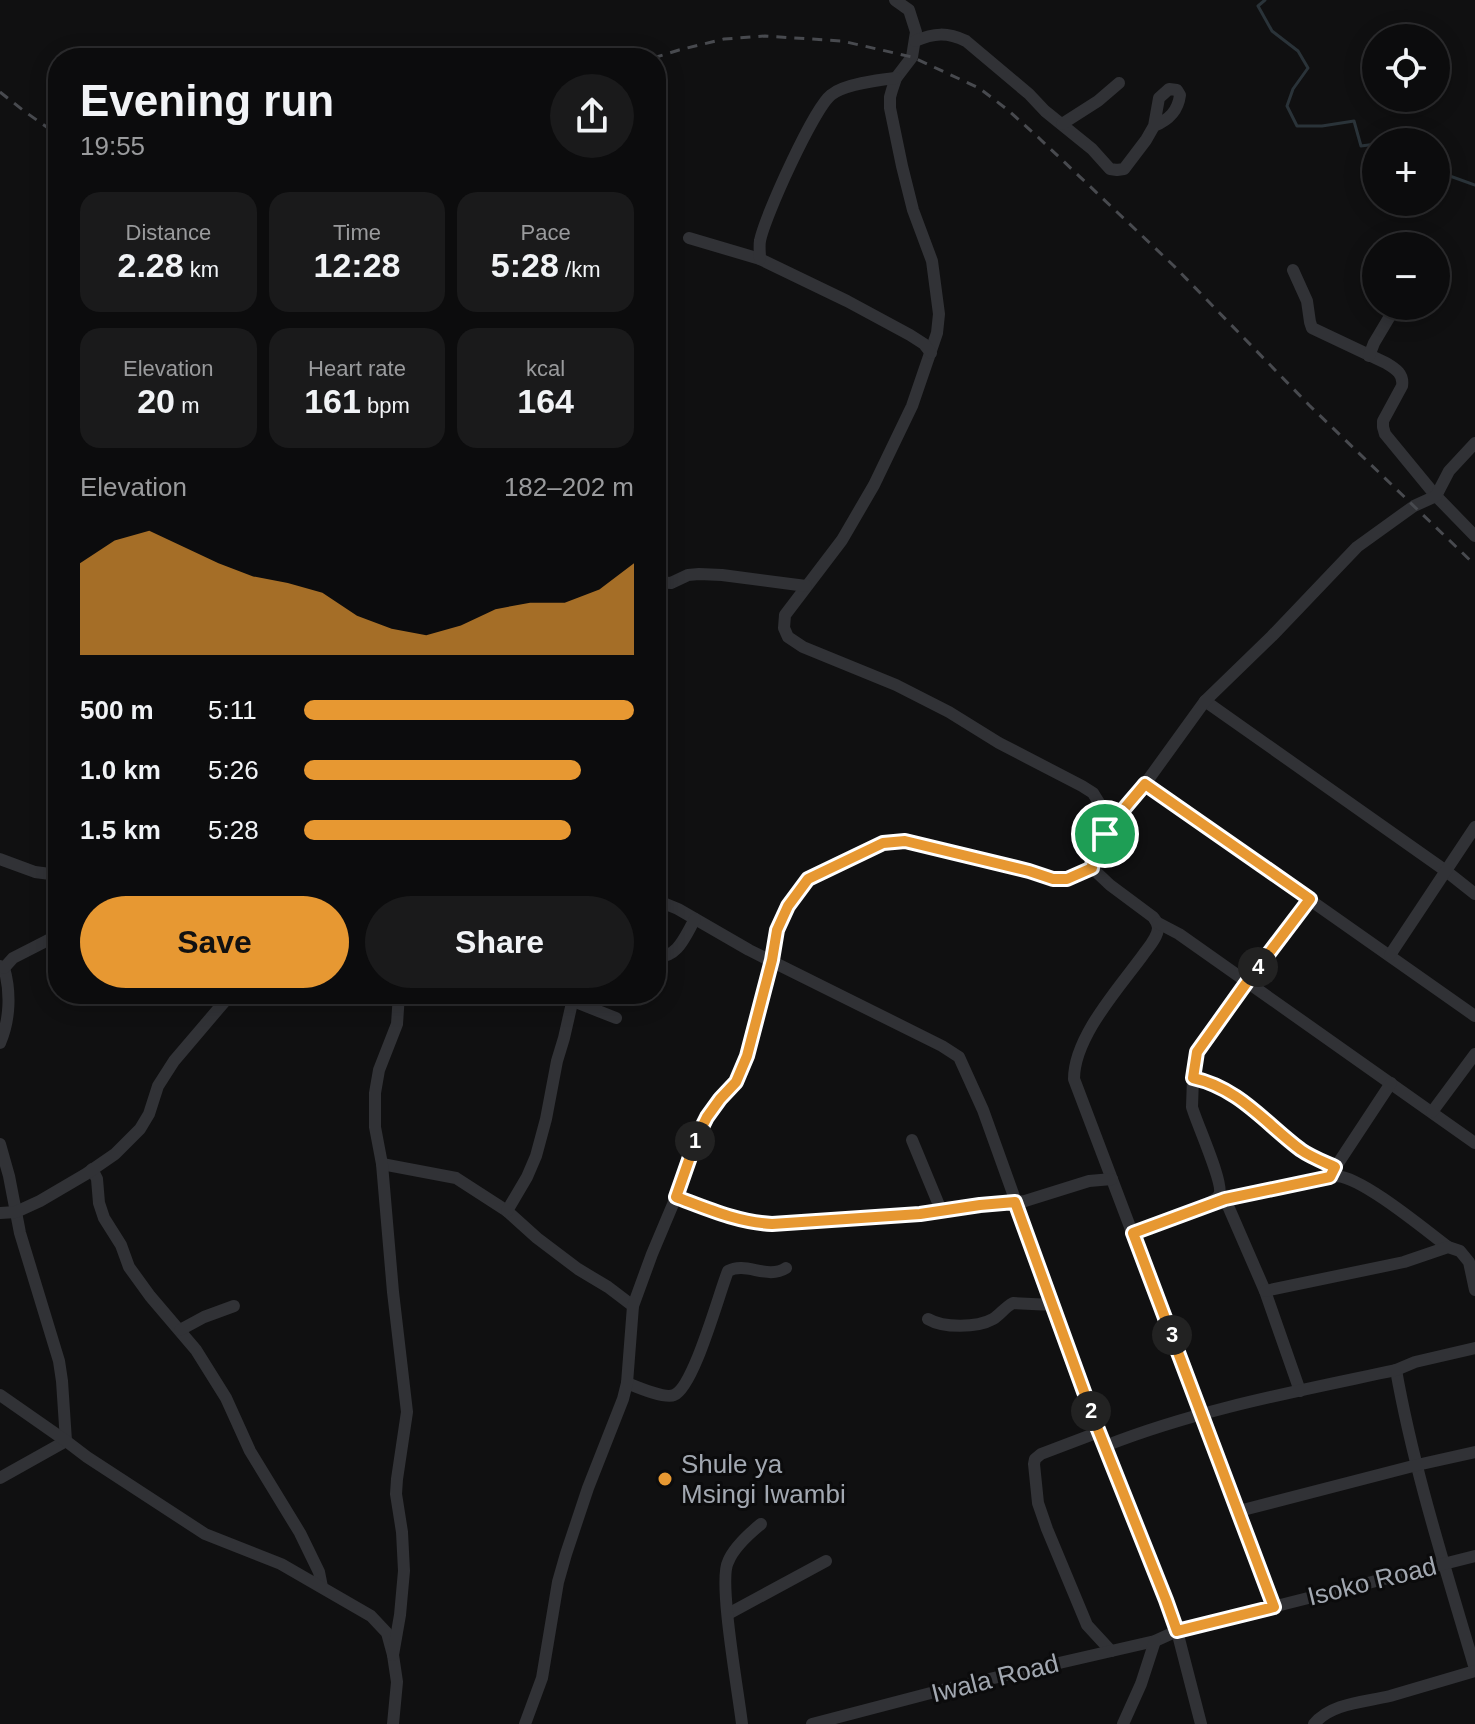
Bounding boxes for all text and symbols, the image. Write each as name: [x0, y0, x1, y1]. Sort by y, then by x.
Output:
map controls: [1362, 24, 1450, 320]
button: locate: [1362, 24, 1450, 112]
button: share: [550, 74, 634, 158]
text: Evening run: [80, 76, 334, 125]
button: +: [1362, 128, 1450, 216]
text: 19:55: [80, 131, 145, 161]
text: Distance: [126, 220, 211, 245]
text: Time: [333, 220, 381, 245]
text: Pace: [521, 220, 571, 245]
button: −: [1362, 232, 1450, 320]
text: 2.28: [118, 246, 184, 284]
text: 12:28: [314, 246, 400, 284]
text: 5:28: [491, 246, 559, 284]
text: km: [184, 257, 219, 282]
text: /km: [559, 257, 600, 282]
text: Elevation: [123, 356, 214, 381]
text: Heart rate: [308, 356, 406, 381]
text: kcal: [526, 356, 565, 381]
text: 20: [137, 382, 175, 420]
text: 161: [304, 382, 361, 420]
text: 164: [517, 382, 574, 420]
text: m: [175, 393, 199, 418]
text: bpm: [361, 393, 410, 418]
text: Elevation: [80, 472, 187, 502]
text: 182–202 m: [504, 472, 634, 502]
text: 500 m: [80, 695, 154, 725]
text: 5:11: [208, 695, 257, 725]
text: 1.0 km: [80, 755, 161, 785]
text: 5:26: [208, 755, 259, 785]
pin: [1071, 800, 1139, 868]
icon: arrive: [1083, 812, 1127, 856]
text: 1.5 km: [80, 815, 161, 845]
text: 5:28: [208, 815, 259, 845]
button: Save: [80, 896, 349, 988]
button: Share: [365, 896, 634, 988]
pin: 4: [1238, 947, 1278, 987]
text: 4: [1252, 954, 1264, 979]
pin: 1: [675, 1121, 715, 1161]
text: 1: [689, 1128, 701, 1153]
pin: 3: [1152, 1315, 1192, 1355]
text: 3: [1166, 1322, 1178, 1347]
pin: 2: [1071, 1391, 1111, 1431]
text: 2: [1085, 1398, 1097, 1423]
place label: Shule ya Msingi Iwambi: [681, 1449, 846, 1509]
marker: Shule ya Msingi Iwambi: [656, 1470, 674, 1488]
street label: Isoko Road: [1305, 1551, 1439, 1611]
street label: Iwala Road: [928, 1648, 1062, 1708]

